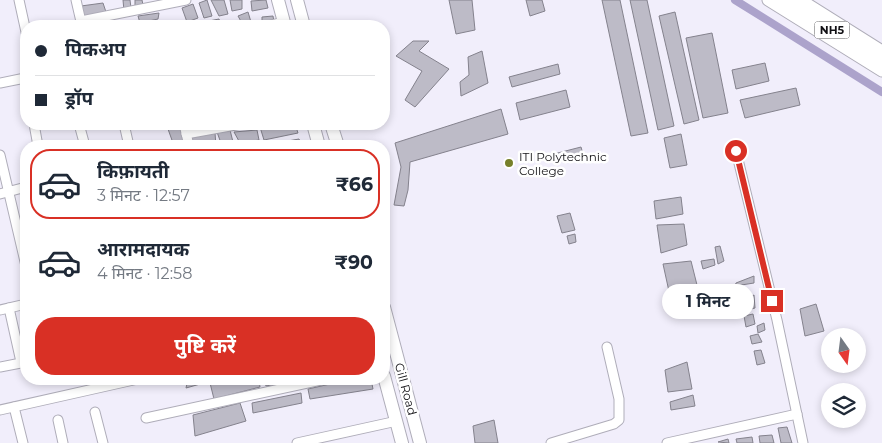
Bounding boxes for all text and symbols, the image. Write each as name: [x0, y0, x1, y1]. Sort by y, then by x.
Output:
road number: NH5: [814, 22, 850, 38]
text: पिकअप: [65, 38, 126, 61]
text: ड्रॉप: [65, 87, 93, 110]
route start: [725, 140, 747, 162]
place label: ITI Polytechnic College: [519, 149, 607, 178]
marker: ITI Polytechnic College: [503, 157, 515, 169]
text: किफ़ायती: [97, 160, 169, 183]
icon: car: [37, 162, 82, 207]
text: ₹66: [335, 173, 373, 196]
text: 3 मिनट · 12:57: [97, 186, 190, 205]
text: आरामदायक: [97, 238, 189, 261]
icon: car: [37, 240, 82, 285]
text: ₹90: [334, 251, 373, 274]
text: 4 मिनट · 12:58: [97, 264, 192, 283]
callout: 1 मिनट: [662, 284, 754, 318]
route end: [761, 290, 783, 312]
text: 1 मिनट: [686, 292, 730, 311]
button: पुष्टि करें: [35, 317, 375, 375]
north arrow: [821, 328, 866, 372]
map controls: [821, 328, 866, 428]
street label: Gill Road: [392, 361, 420, 417]
button: layers: [821, 383, 866, 428]

